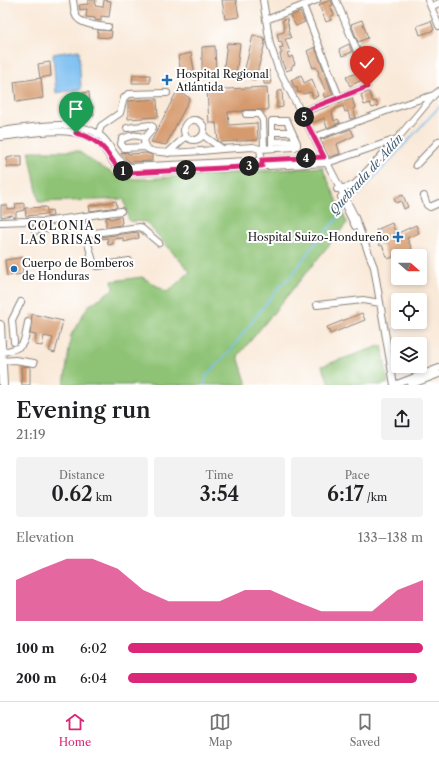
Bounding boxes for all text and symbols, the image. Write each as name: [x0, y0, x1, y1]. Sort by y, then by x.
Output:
pin: [350, 46, 384, 87]
icon: check: [356, 52, 378, 74]
place label: Hospital Regional Atlántida: [175, 67, 269, 94]
marker: Hospital Regional Atlántida: [161, 74, 173, 86]
pin: [59, 92, 93, 133]
icon: arrive: [65, 98, 87, 120]
pin: 5: [294, 107, 314, 127]
text: 5: [301, 110, 307, 124]
water label: Quebrada de Adán: [326, 131, 406, 217]
pin: 4: [296, 148, 316, 168]
text: 4: [303, 151, 309, 165]
pin: 3: [239, 156, 259, 176]
text: 3: [246, 159, 252, 173]
pin: 2: [176, 160, 196, 180]
pin: 1: [113, 161, 133, 181]
text: 2: [183, 163, 189, 177]
text: 1: [121, 164, 125, 178]
district label: COLONIA LAS BRISAS: [20, 218, 102, 247]
place label: Hospital Suizo-Hondureño: [248, 230, 389, 244]
marker: Hospital Suizo-Hondureño: [392, 231, 404, 243]
north arrow: [391, 249, 427, 285]
map controls: [391, 249, 427, 373]
place label: Cuerpo de Bomberos de Honduras: [22, 256, 134, 283]
marker: Cuerpo de Bomberos de Honduras: [9, 264, 19, 274]
button: locate: [391, 293, 427, 329]
button: layers: [391, 337, 427, 373]
text: Evening run: [16, 397, 151, 424]
button: share: [381, 398, 423, 440]
text: 21:19: [16, 426, 46, 442]
text: Distance: [59, 468, 105, 482]
text: Time: [206, 468, 233, 482]
text: Pace: [345, 468, 370, 482]
text: 0.62: [51, 482, 93, 506]
text: 3:54: [200, 482, 239, 506]
text: 6:17: [327, 482, 364, 506]
text: km: [93, 490, 112, 504]
text: /km: [364, 490, 387, 504]
text: Elevation: [16, 529, 74, 545]
text: 133–138 m: [358, 529, 423, 545]
text: 100 m: [16, 640, 55, 656]
text: 6:02: [80, 640, 107, 656]
text: 200 m: [16, 670, 56, 686]
text: 6:04: [80, 670, 107, 686]
tab: Home: [59, 711, 91, 749]
tab: Map: [209, 711, 232, 749]
tab: Saved: [350, 711, 380, 749]

